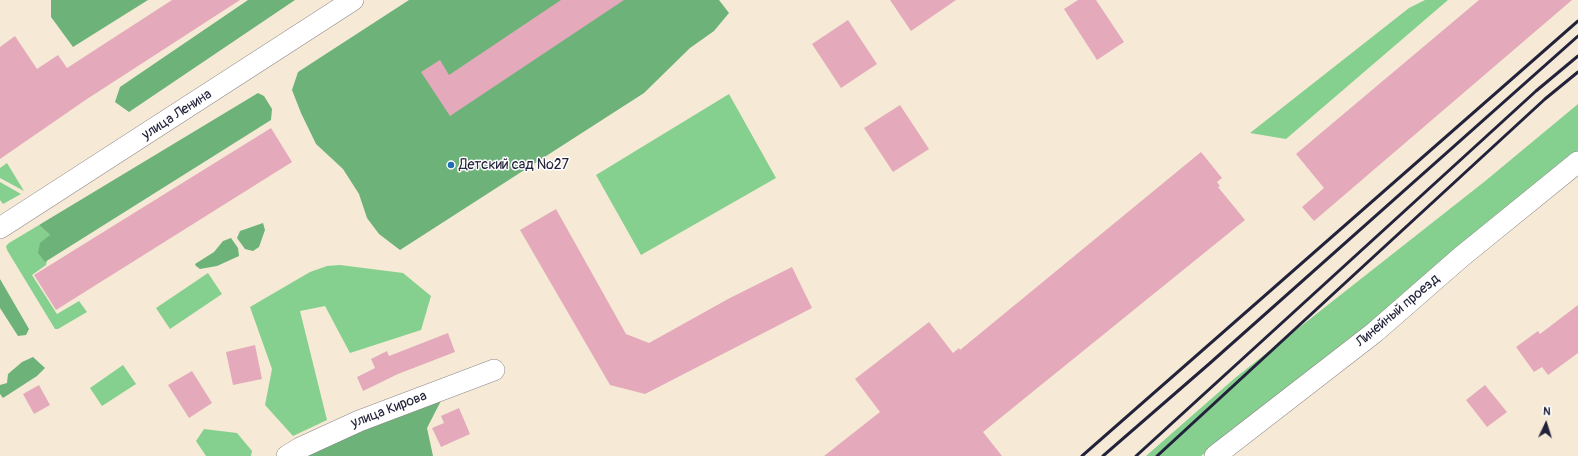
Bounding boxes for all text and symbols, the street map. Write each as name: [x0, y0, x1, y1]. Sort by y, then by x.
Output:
street label: улица Ленина: [139, 86, 215, 144]
place label: Детский сад №27: [459, 157, 569, 173]
marker: Детский сад №27: [446, 160, 456, 170]
street label: Линейный проезд: [1353, 271, 1443, 351]
street label: улица Кирова: [349, 388, 429, 432]
north arrow: [1526, 404, 1566, 444]
text: N: [1543, 405, 1551, 418]

